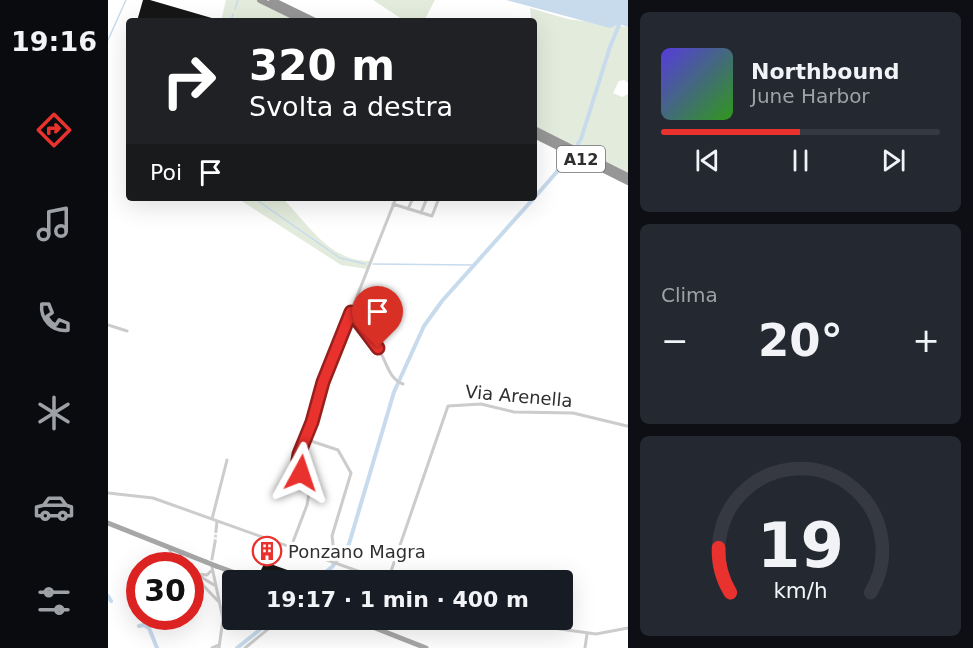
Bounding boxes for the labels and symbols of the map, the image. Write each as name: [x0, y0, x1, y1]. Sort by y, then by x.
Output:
road number: A12: [557, 146, 605, 172]
pin: [352, 286, 403, 348]
street label: Via Arenella: [465, 381, 573, 411]
position arrow: [269, 441, 333, 505]
building icon: Ponzano Magra: [251, 535, 283, 567]
place label: Ponzano Magra: [288, 541, 426, 562]
speed limit sign: 30: [126, 552, 204, 630]

